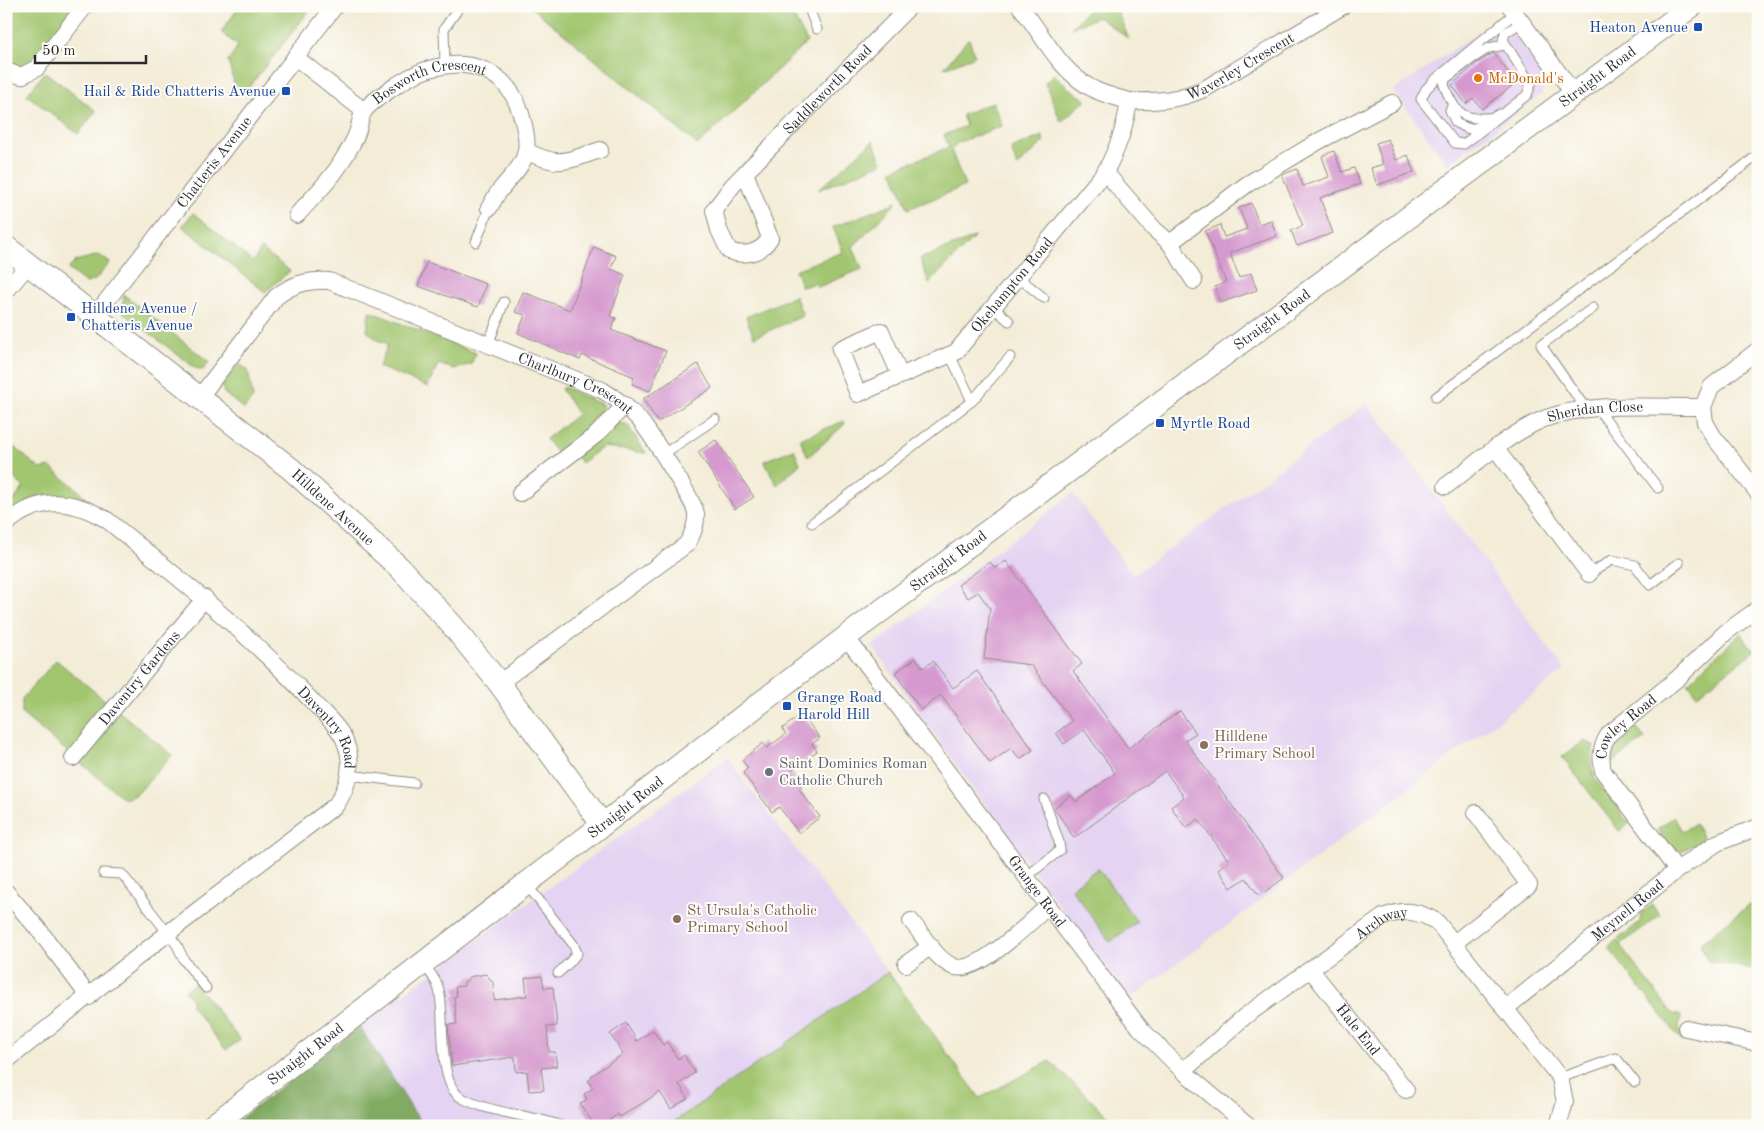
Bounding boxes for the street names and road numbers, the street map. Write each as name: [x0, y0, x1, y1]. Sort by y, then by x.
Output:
street label: Waverley Crescent: [1185, 31, 1297, 104]
street label: Saddleworth Road: [781, 43, 876, 138]
street label: Straight Road: [1557, 44, 1640, 111]
street label: Bosworth Crescent: [370, 59, 489, 108]
street label: Chatteris Avenue: [175, 114, 255, 212]
street label: Okehampton Road: [969, 235, 1057, 336]
street label: Straight Road: [1232, 287, 1314, 354]
street label: Charlbury Crescent: [515, 351, 635, 418]
street label: Sheridan Close: [1545, 400, 1643, 426]
street label: Hilldene Avenue: [288, 467, 376, 549]
street label: Straight Road: [908, 529, 990, 595]
street label: Daventry Gardens: [97, 628, 184, 729]
street label: Daventry Road: [294, 684, 356, 769]
street label: Cowley Road: [1595, 692, 1660, 760]
street label: Straight Road: [585, 774, 667, 842]
street label: Grange Road: [1004, 854, 1068, 931]
street label: Meynell Road: [1589, 878, 1668, 945]
street label: Archway: [1353, 906, 1409, 944]
street label: Hale End: [1332, 1002, 1382, 1059]
street label: Straight Road: [266, 1021, 347, 1089]

